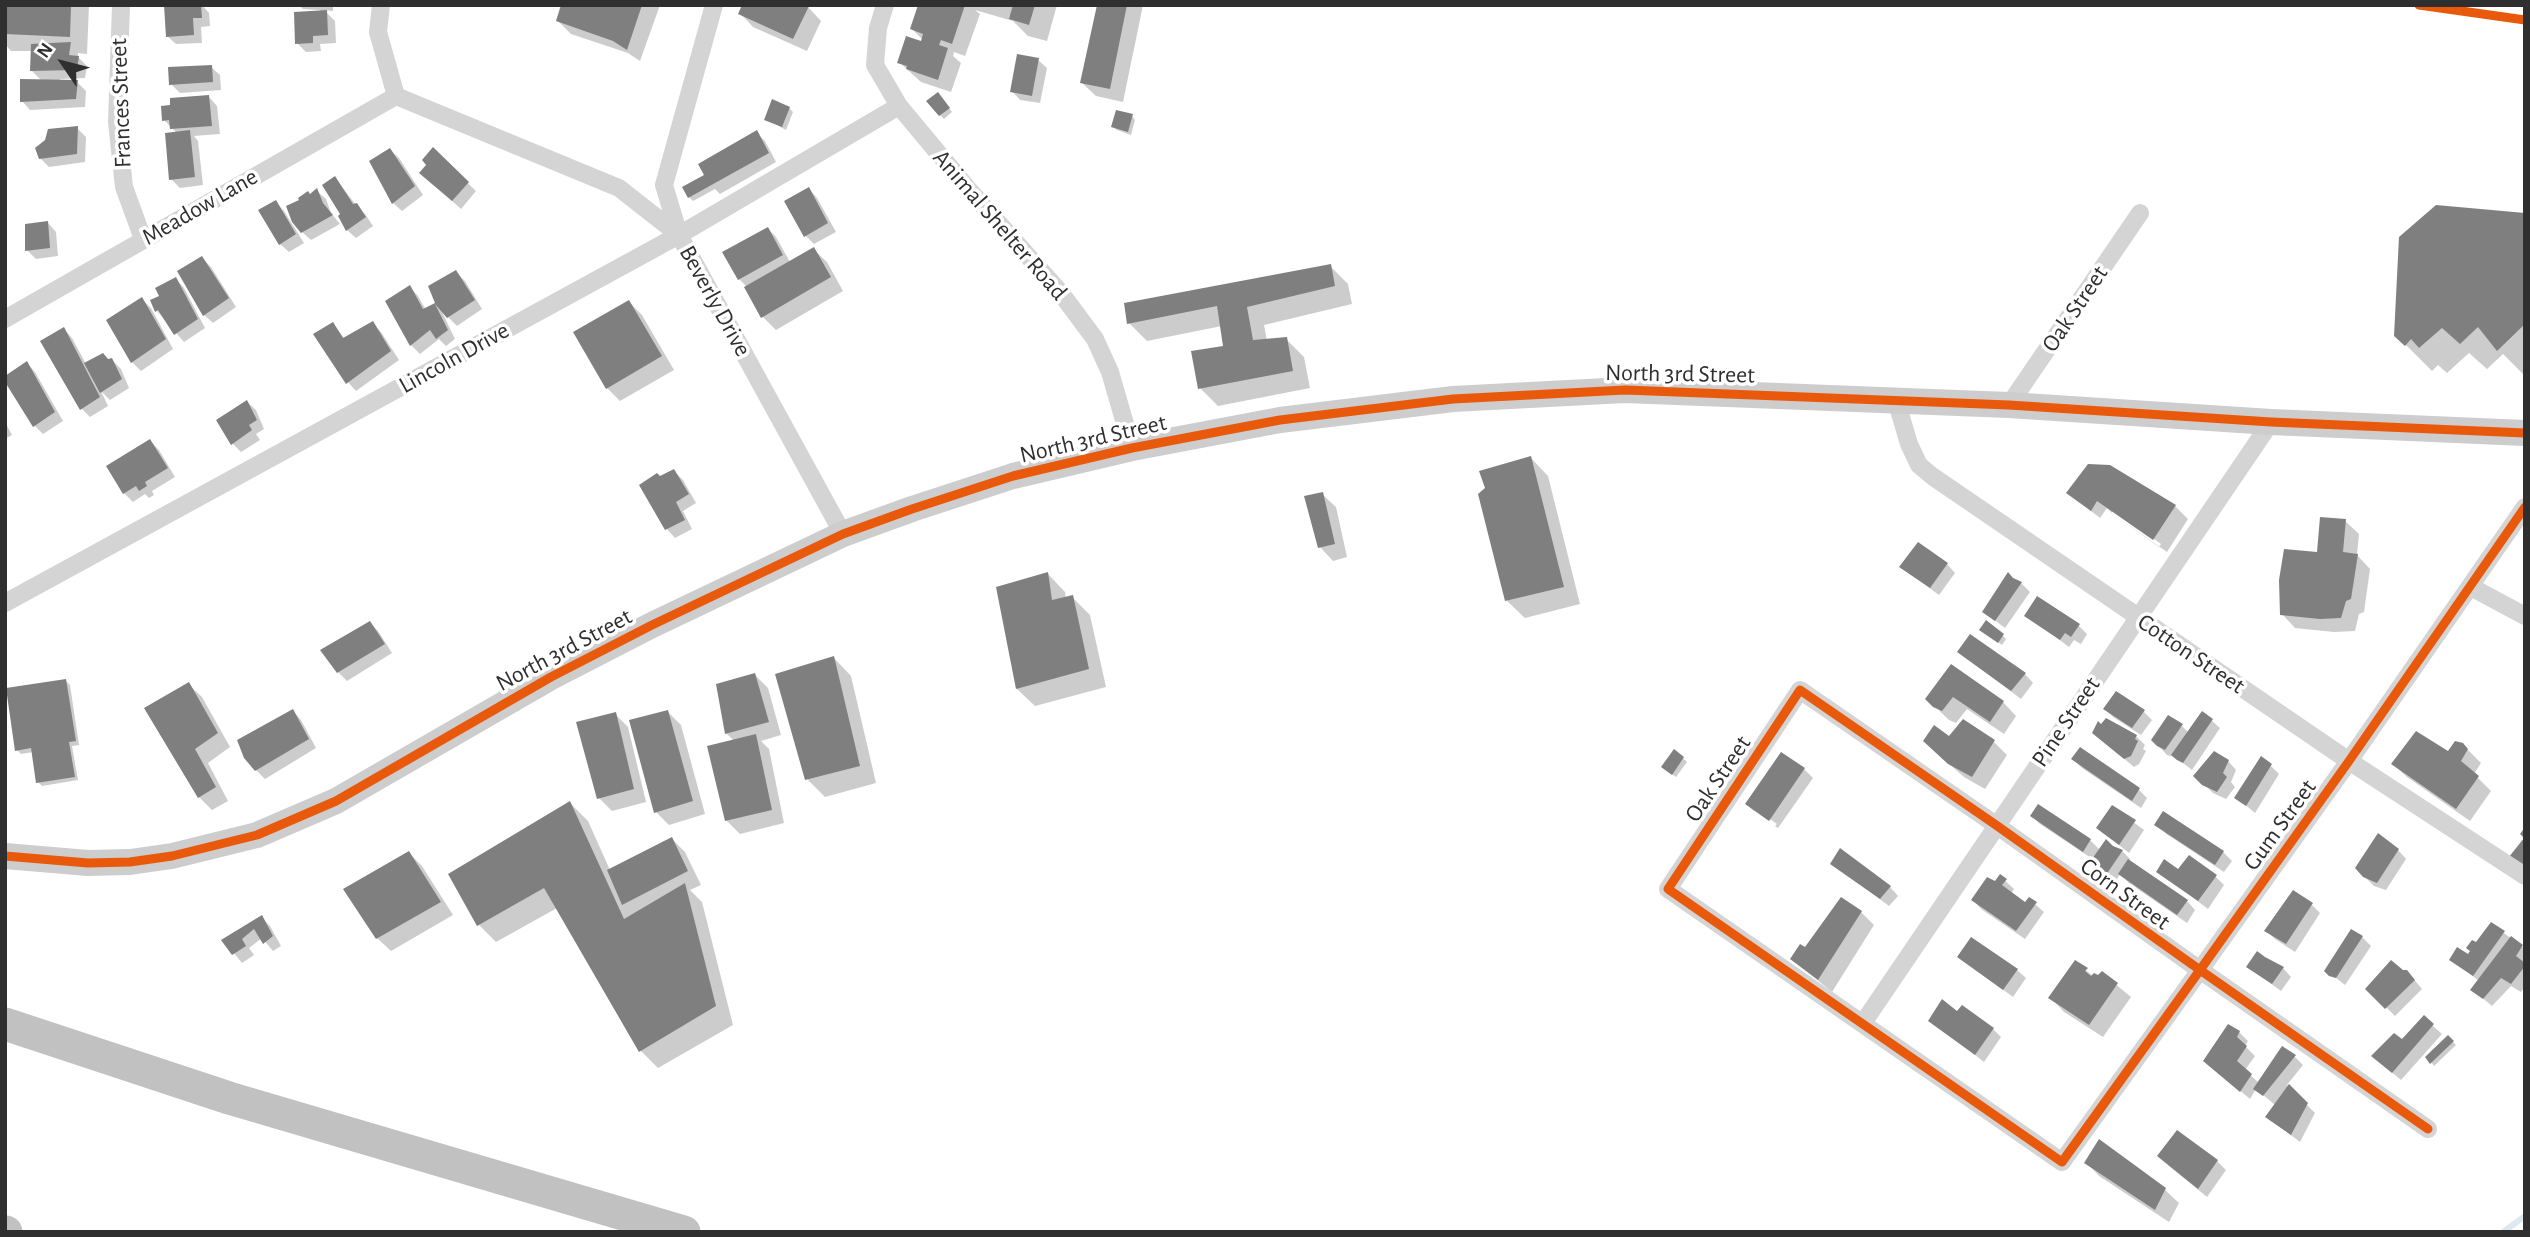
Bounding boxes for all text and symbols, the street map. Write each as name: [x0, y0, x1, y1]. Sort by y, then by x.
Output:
north arrow: [28, 28, 98, 98]
street label: Frances Street: [104, 38, 138, 168]
text: N: [34, 40, 57, 62]
street label: Animal Shelter Road: [927, 144, 1073, 306]
street label: Meadow Lane: [137, 162, 263, 252]
street label: Beverly Drive: [673, 240, 757, 362]
street label: Oak Street: [2036, 260, 2114, 358]
street label: Lincoln Drive: [394, 316, 514, 400]
street label: North 3rd Street: [1605, 358, 1755, 390]
street label: North 3rd Street: [1017, 408, 1169, 470]
street label: North 3rd Street: [491, 602, 637, 698]
street label: Cotton Street: [2132, 608, 2250, 700]
street label: Pine Street: [2025, 672, 2107, 772]
street label: Oak Street: [1679, 730, 1757, 828]
street label: Gum Street: [2237, 774, 2323, 876]
street label: Corn Street: [2074, 852, 2176, 936]

